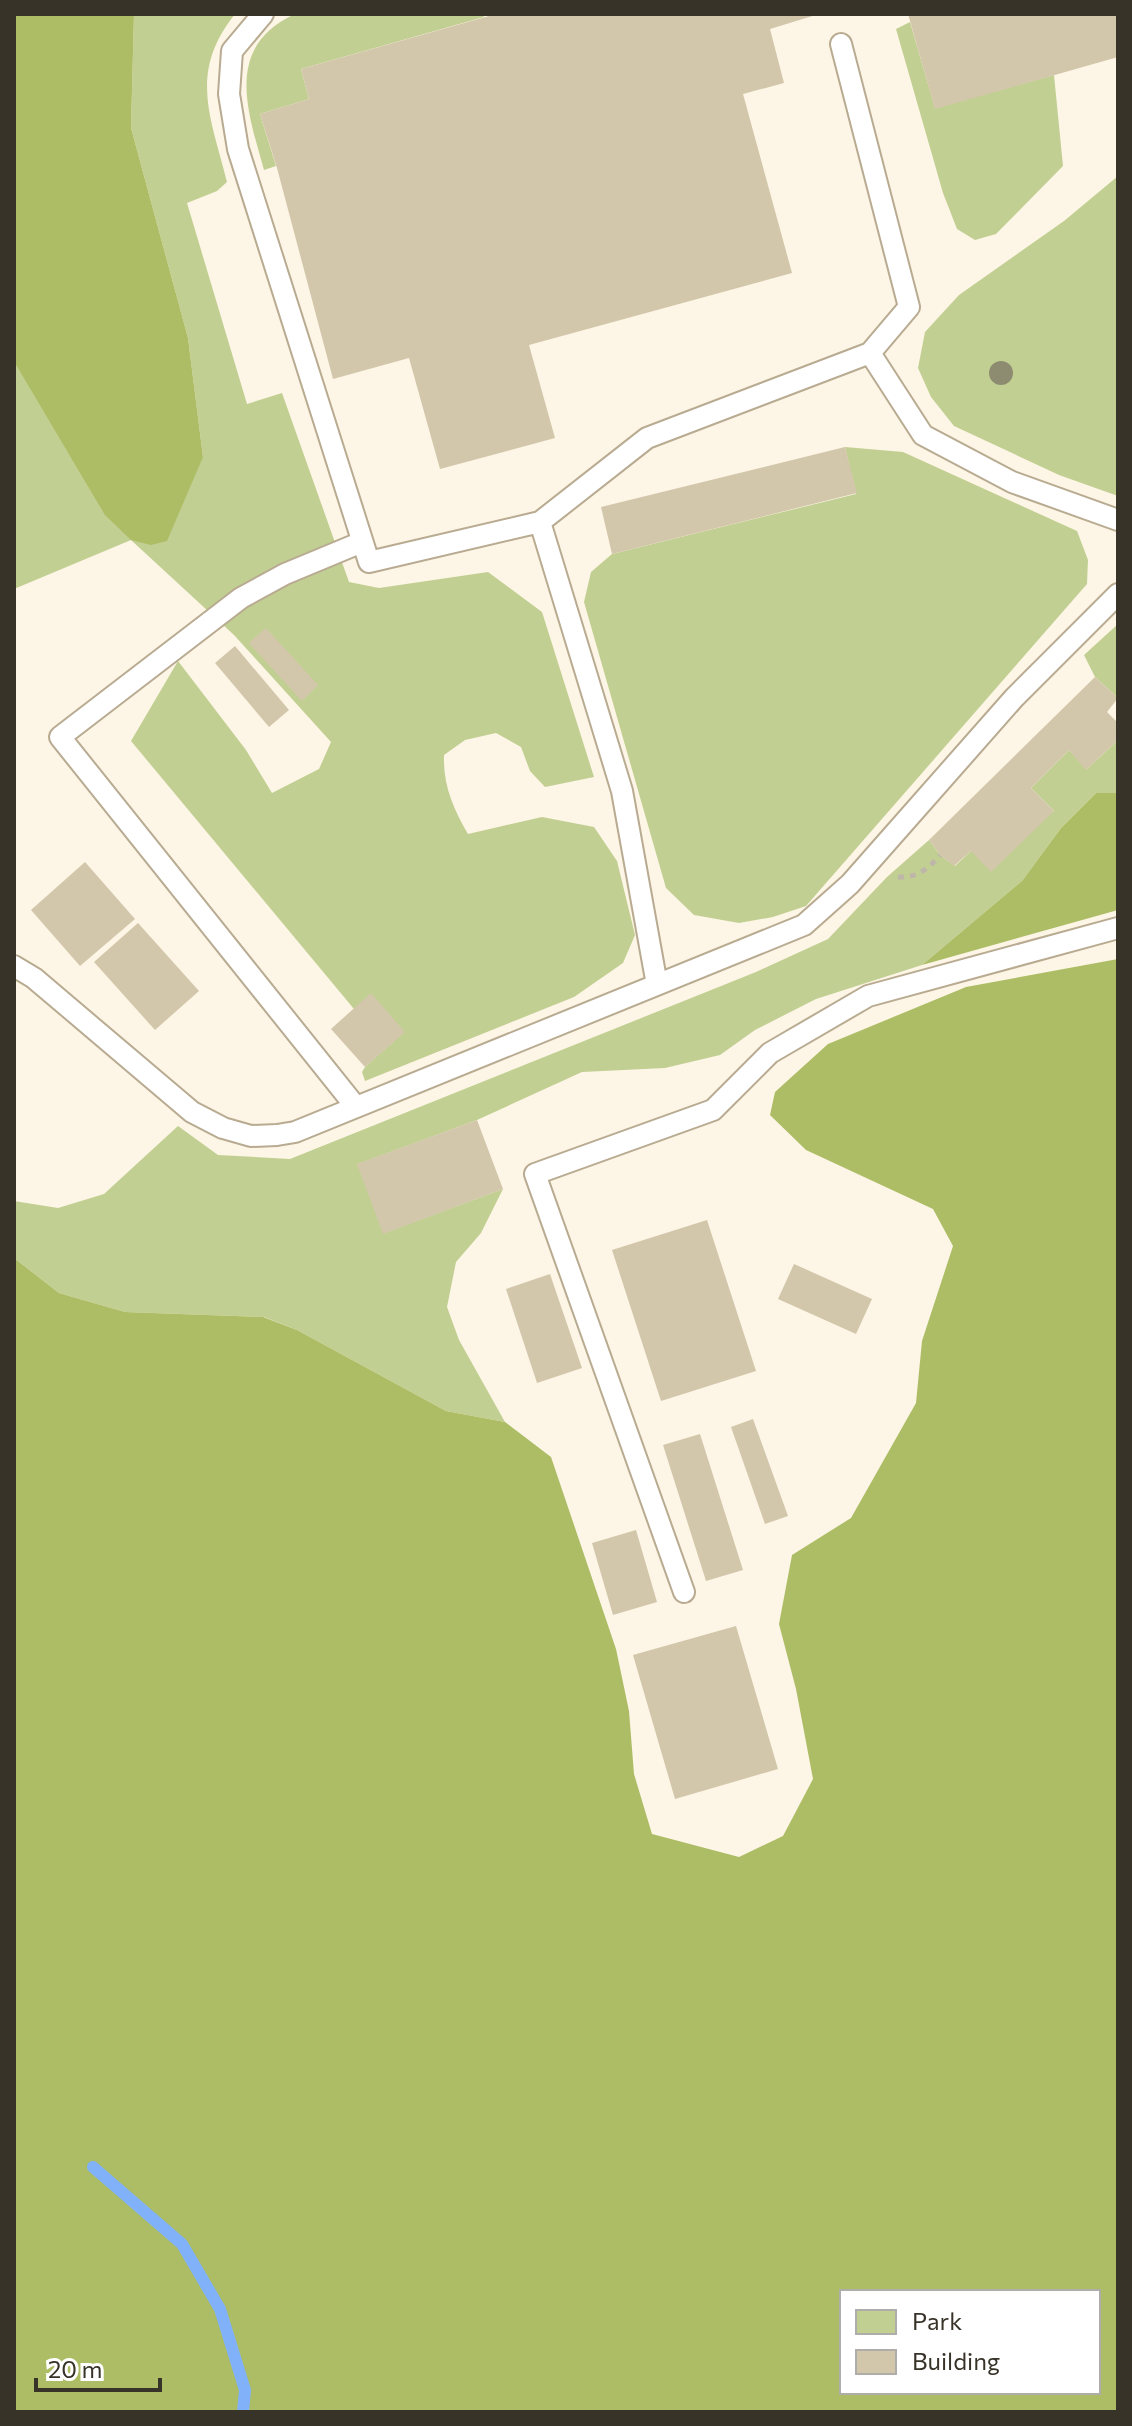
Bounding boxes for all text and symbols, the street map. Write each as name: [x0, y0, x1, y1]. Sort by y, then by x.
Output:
legend: [840, 2290, 1100, 2394]
text: Park: [912, 2306, 962, 2335]
scale bar: [36, 2342, 160, 2392]
text: Building: [912, 2346, 1000, 2375]
text: 20 m: [48, 2354, 102, 2383]

